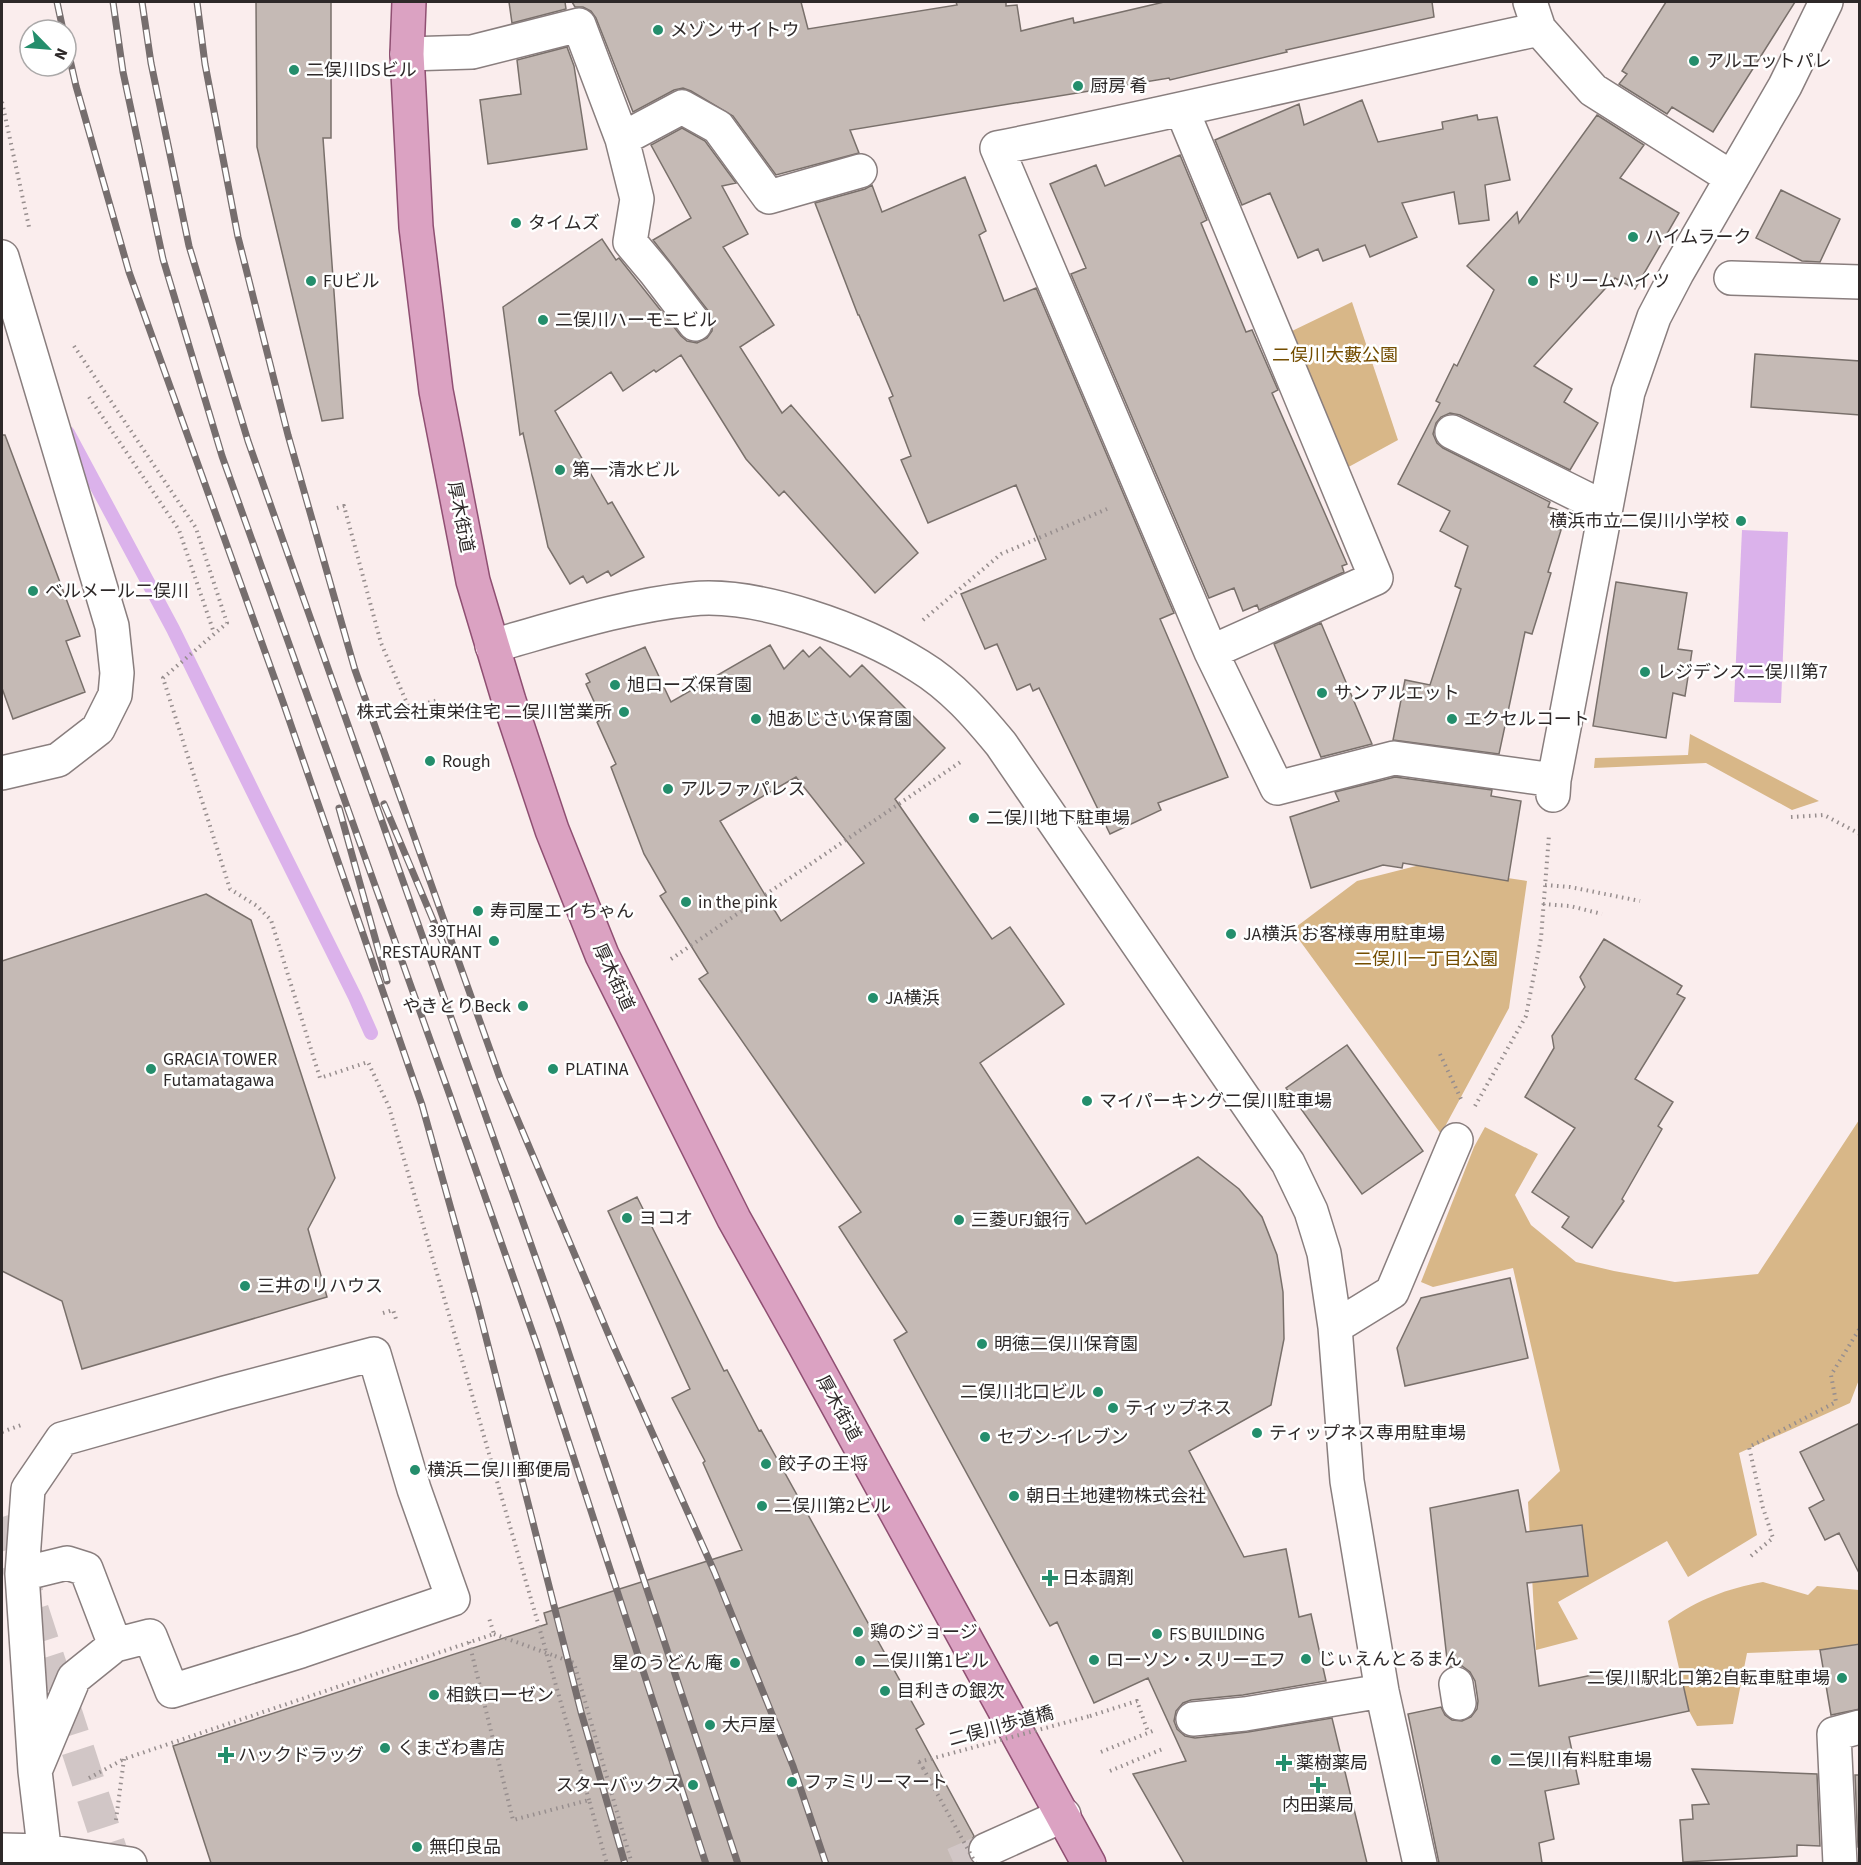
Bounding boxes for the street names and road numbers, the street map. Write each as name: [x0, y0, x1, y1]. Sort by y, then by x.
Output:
street label: 厚木街道: [441, 479, 480, 555]
street label: 厚木街道: [587, 939, 640, 1015]
street label: 厚木街道: [810, 1371, 867, 1446]
street label: 二俣川歩道橋: [946, 1700, 1057, 1753]

